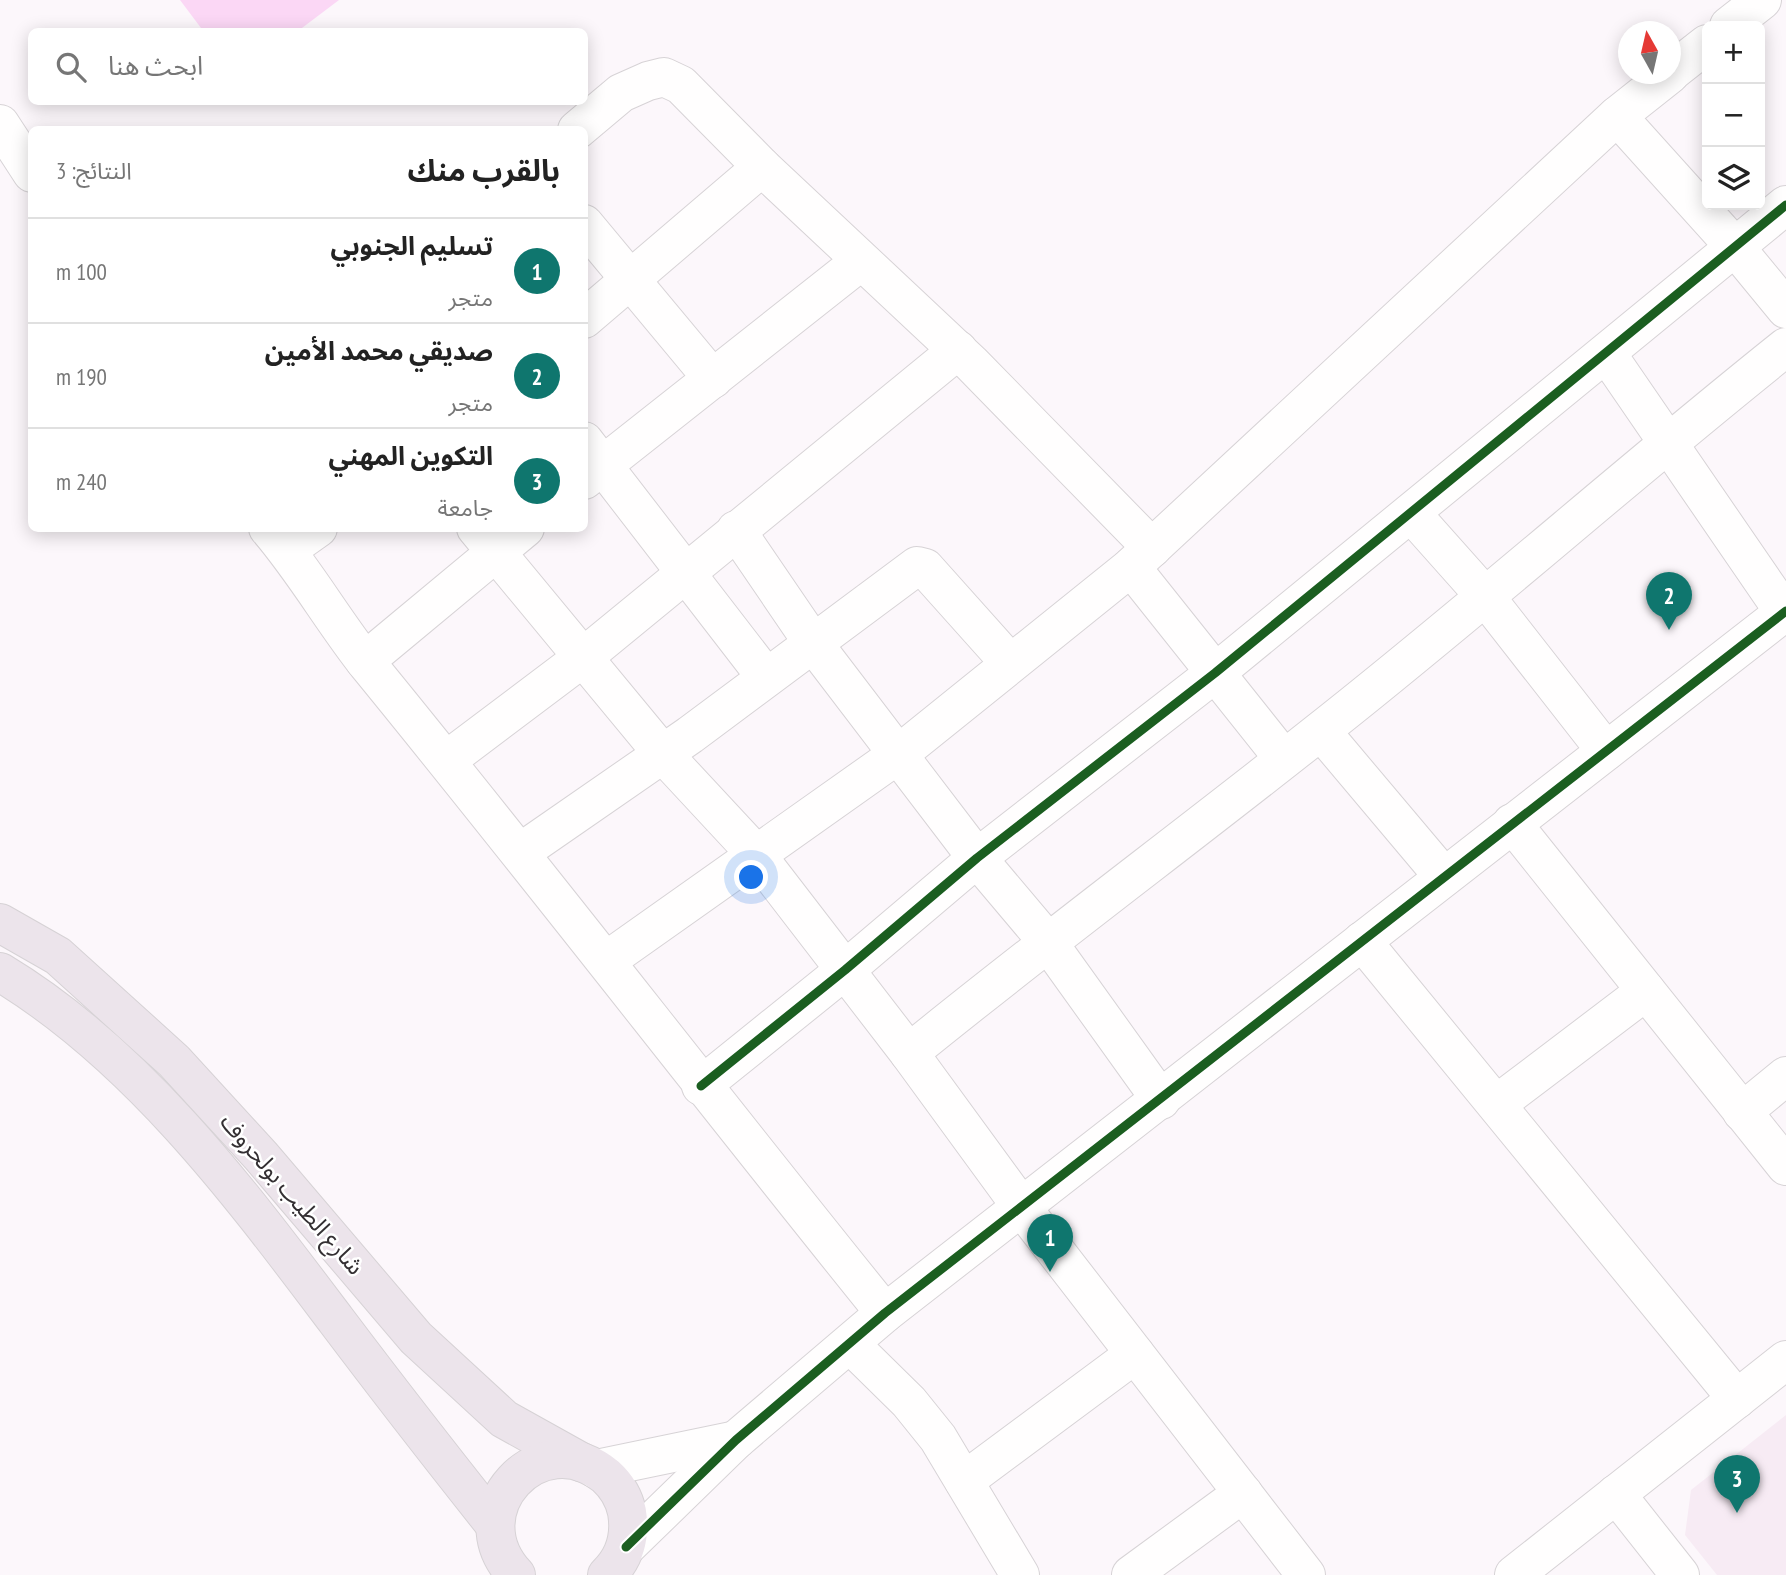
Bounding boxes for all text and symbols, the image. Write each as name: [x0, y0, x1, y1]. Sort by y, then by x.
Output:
north arrow: [1618, 21, 1681, 84]
map controls: [1702, 21, 1765, 210]
button: +: [1702, 21, 1765, 84]
search box: [28, 28, 588, 105]
icon: search: [52, 48, 90, 86]
text: ابحث هنا: [108, 49, 203, 82]
button: −: [1702, 84, 1765, 147]
button: layers: [1702, 147, 1765, 210]
text: بالقرب منك: [408, 150, 560, 189]
text: النتائج: 3: [56, 156, 132, 185]
text: تسليم الجنوبي: [331, 229, 493, 262]
text: 100 m: [56, 257, 107, 286]
text: 1: [532, 257, 543, 286]
text: متجر: [449, 283, 493, 312]
text: صديقي محمد الأمين: [265, 334, 493, 367]
text: 190 m: [56, 362, 107, 391]
text: 2: [532, 362, 543, 391]
text: متجر: [449, 388, 493, 417]
text: التكوين المهني: [328, 439, 493, 472]
text: 240 m: [56, 467, 107, 496]
text: 3: [532, 467, 543, 496]
text: جامعة: [438, 493, 493, 522]
pin: 2: [1646, 572, 1692, 630]
your location: [734, 860, 768, 894]
street label: شارع الطيب بولحروف: [212, 1106, 371, 1282]
pin: 1: [1027, 1214, 1073, 1272]
pin: 3: [1714, 1455, 1760, 1513]

